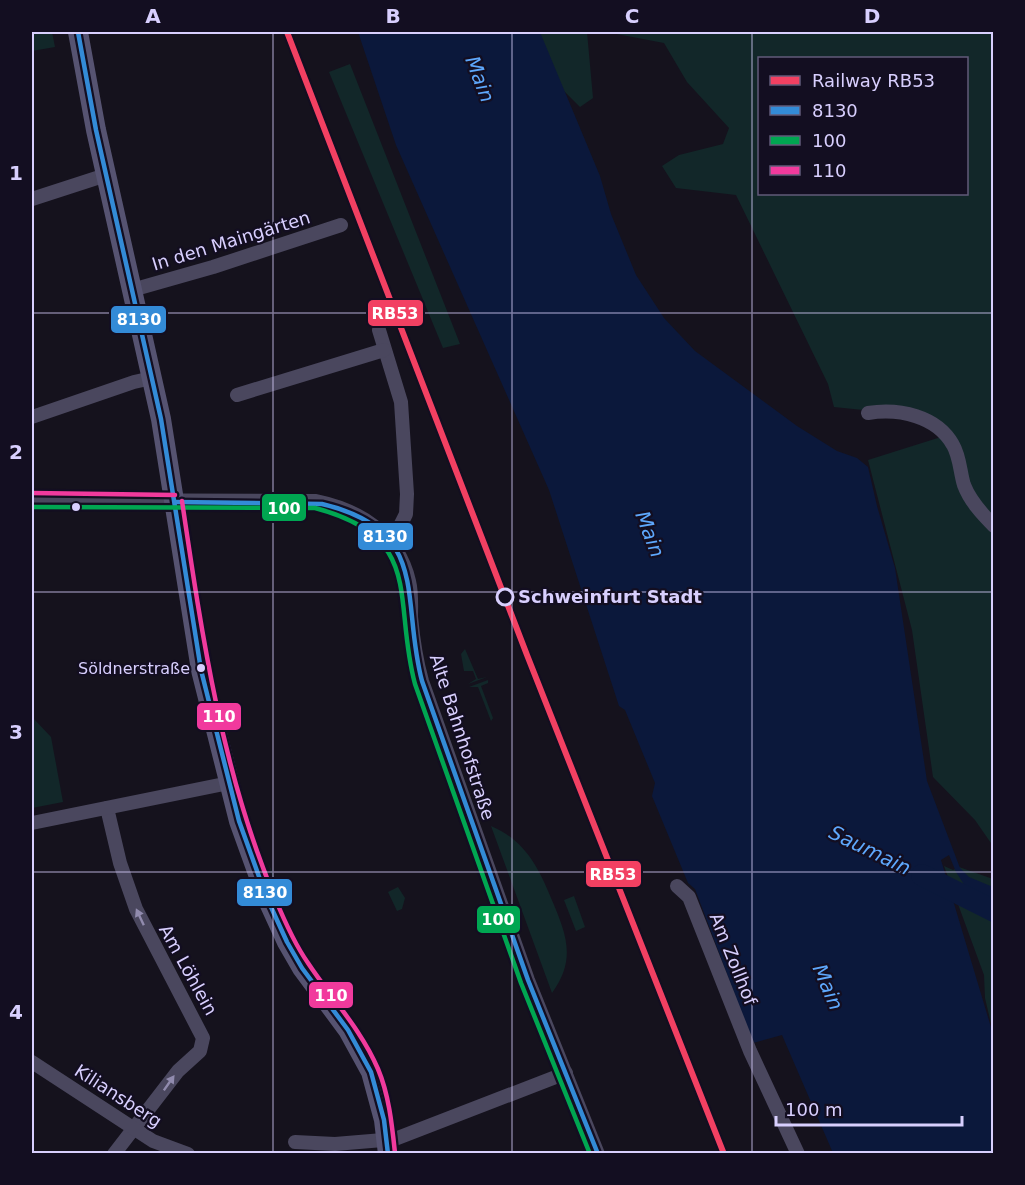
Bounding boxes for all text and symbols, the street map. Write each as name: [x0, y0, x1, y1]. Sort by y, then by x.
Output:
text: A: [145, 4, 161, 28]
text: B: [385, 4, 401, 28]
text: C: [625, 4, 639, 28]
text: D: [864, 4, 880, 28]
water label: Main: [460, 52, 500, 106]
legend: [758, 57, 968, 195]
text: Railway RB53: [812, 70, 935, 91]
text: 8130: [812, 100, 858, 121]
text: 100: [812, 130, 846, 151]
text: 110: [812, 160, 846, 181]
text: 1: [9, 161, 23, 185]
street label: In den Maingärten: [149, 206, 313, 275]
line badge: RB53: [367, 299, 424, 327]
text: RB53: [372, 304, 418, 323]
line badge: 8130: [110, 305, 167, 334]
text: 8130: [117, 310, 161, 329]
text: 2: [9, 440, 23, 464]
line badge: 100: [261, 493, 307, 522]
text: 100: [267, 499, 301, 518]
unlabelled marker: [70, 501, 82, 513]
water label: Main: [630, 507, 670, 561]
line badge: 8130: [357, 522, 414, 551]
text: 8130: [363, 527, 407, 546]
place label: Schweinfurt Stadt: [518, 586, 702, 607]
marker: Schweinfurt Stadt: [496, 588, 514, 606]
street label: Alte Bahnhofstraße: [426, 651, 499, 823]
place label: Söldnerstraße: [78, 659, 190, 678]
marker: Söldnerstraße: [195, 662, 207, 674]
line badge: 110: [196, 702, 242, 731]
text: 110: [202, 707, 236, 726]
text: 3: [9, 720, 23, 744]
water label: Saumain: [825, 820, 915, 880]
line badge: RB53: [585, 860, 642, 888]
text: RB53: [590, 865, 636, 884]
line badge: 8130: [236, 878, 293, 907]
text: 8130: [243, 883, 287, 902]
line badge: 100: [476, 905, 521, 934]
one-way arrow: [135, 909, 144, 926]
text: 100: [481, 910, 515, 929]
street label: Am Zollhof: [705, 910, 762, 1009]
street label: Am Löhlein: [155, 921, 222, 1019]
water label: Main: [808, 960, 848, 1014]
line badge: 110: [308, 981, 354, 1009]
text: 110: [314, 986, 348, 1005]
text: 4: [9, 1000, 23, 1024]
street label: Kiliansberg: [71, 1060, 166, 1132]
one-way arrow: [163, 1076, 175, 1091]
scale bar: [776, 1089, 962, 1127]
text: 100 m: [785, 1099, 843, 1120]

